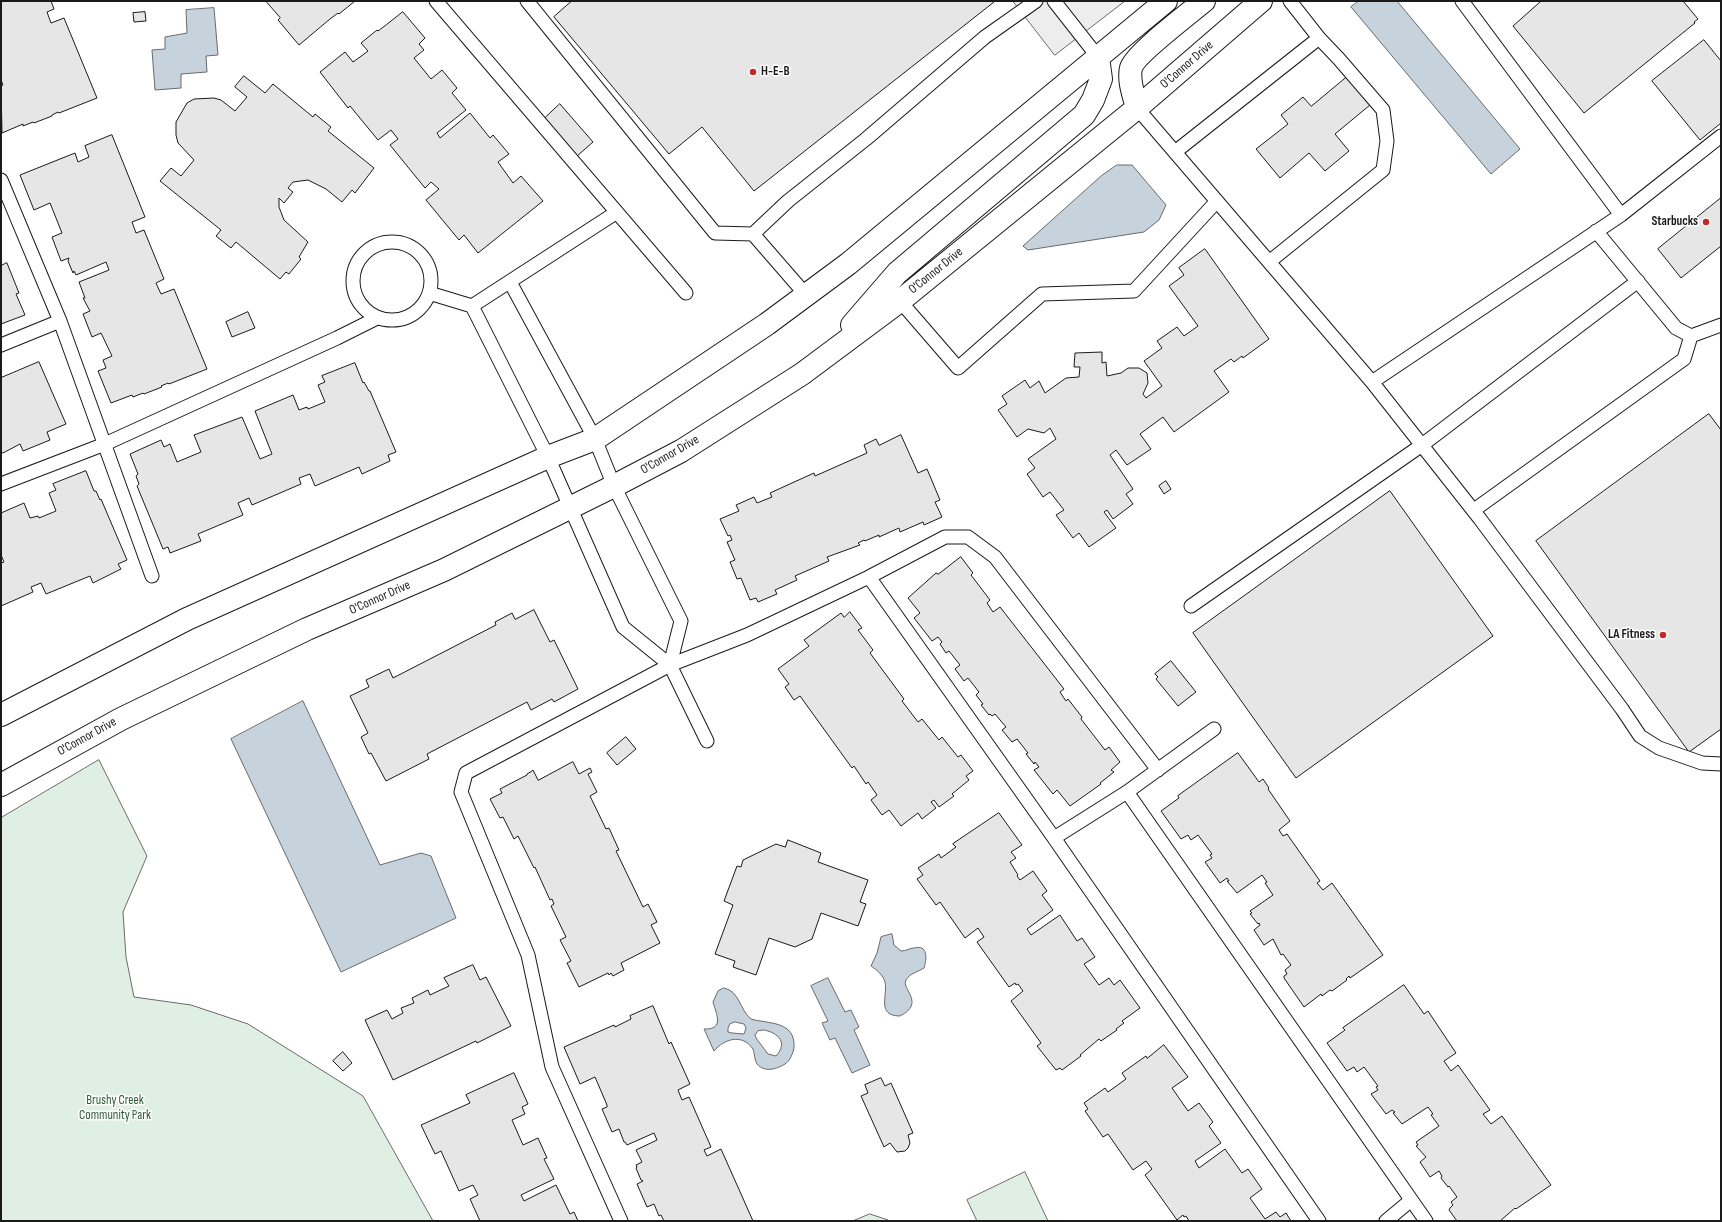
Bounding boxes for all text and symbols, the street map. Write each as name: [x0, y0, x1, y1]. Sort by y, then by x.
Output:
street label: O'Connor Drive: [1157, 38, 1217, 92]
place label: H-E-B: [761, 64, 790, 80]
marker: H-E-B: [748, 67, 758, 77]
place label: Starbucks: [1651, 214, 1698, 230]
marker: Starbucks: [1701, 217, 1711, 227]
street label: O'Connor Drive: [906, 244, 966, 298]
street label: O'Connor Drive: [638, 432, 702, 478]
street label: O'Connor Drive: [347, 578, 413, 618]
place label: LA Fitness: [1608, 627, 1655, 643]
marker: LA Fitness: [1658, 630, 1668, 640]
street label: O'Connor Drive: [55, 714, 119, 760]
park label: Brushy Creek Community Park: [79, 1093, 151, 1124]

